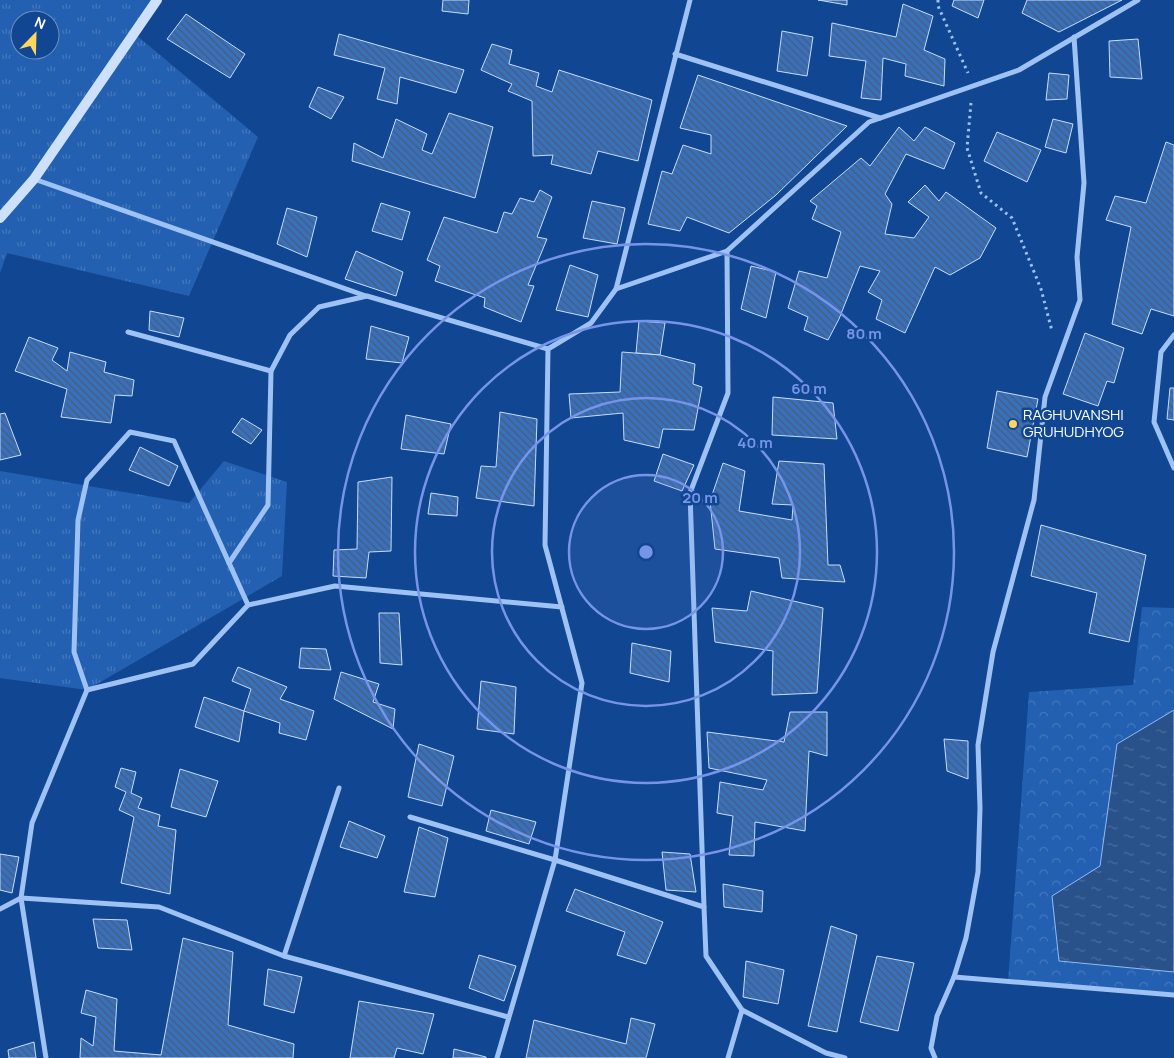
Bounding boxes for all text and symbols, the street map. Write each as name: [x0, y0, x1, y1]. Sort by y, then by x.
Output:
north arrow: [10, 10, 60, 60]
text: N: [32, 12, 49, 33]
text: 80 m: [846, 323, 882, 344]
text: 60 m: [791, 378, 827, 399]
place label: RAGHUVANSHI GRUHUDHYOG: [1023, 404, 1124, 442]
marker: RAGHUVANSHI GRUHUDHYOG: [1007, 418, 1019, 430]
text: 40 m: [737, 432, 773, 453]
text: 20 m: [682, 487, 718, 508]
centre of rings: [637, 543, 655, 561]

